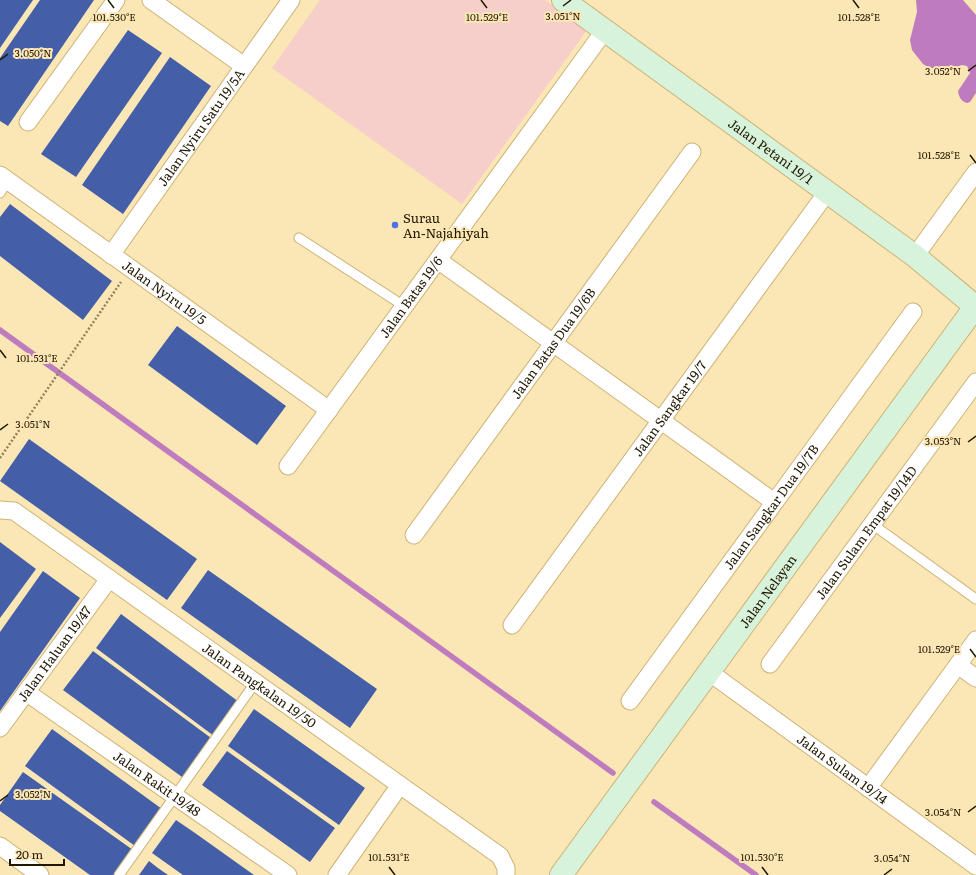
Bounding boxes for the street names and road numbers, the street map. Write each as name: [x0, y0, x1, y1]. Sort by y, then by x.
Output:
street label: Jalan Nyiru Satu 19/5A: [153, 65, 249, 190]
street label: Jalan Petani 19/1: [725, 113, 818, 188]
street label: Jalan Batas 19/6: [374, 252, 447, 341]
street label: Jalan Nyiru 19/5: [119, 255, 211, 329]
street label: Jalan Batas Dua 19/6B: [506, 283, 600, 402]
street label: Jalan Sangkar 19/7: [628, 356, 711, 460]
street label: Jalan Sangkar Dua 19/7B: [719, 440, 823, 573]
street label: Jalan Sulam Empat 19/14D: [810, 461, 921, 603]
street label: Jalan Nelayan: [734, 550, 801, 632]
street label: Jalan Haluan 19/47: [12, 601, 96, 705]
street label: Jalan Pangkalan 19/50: [199, 638, 321, 732]
street label: Jalan Sulam 19/14: [793, 729, 892, 808]
street label: Jalan Rakit 19/48: [110, 746, 205, 820]

